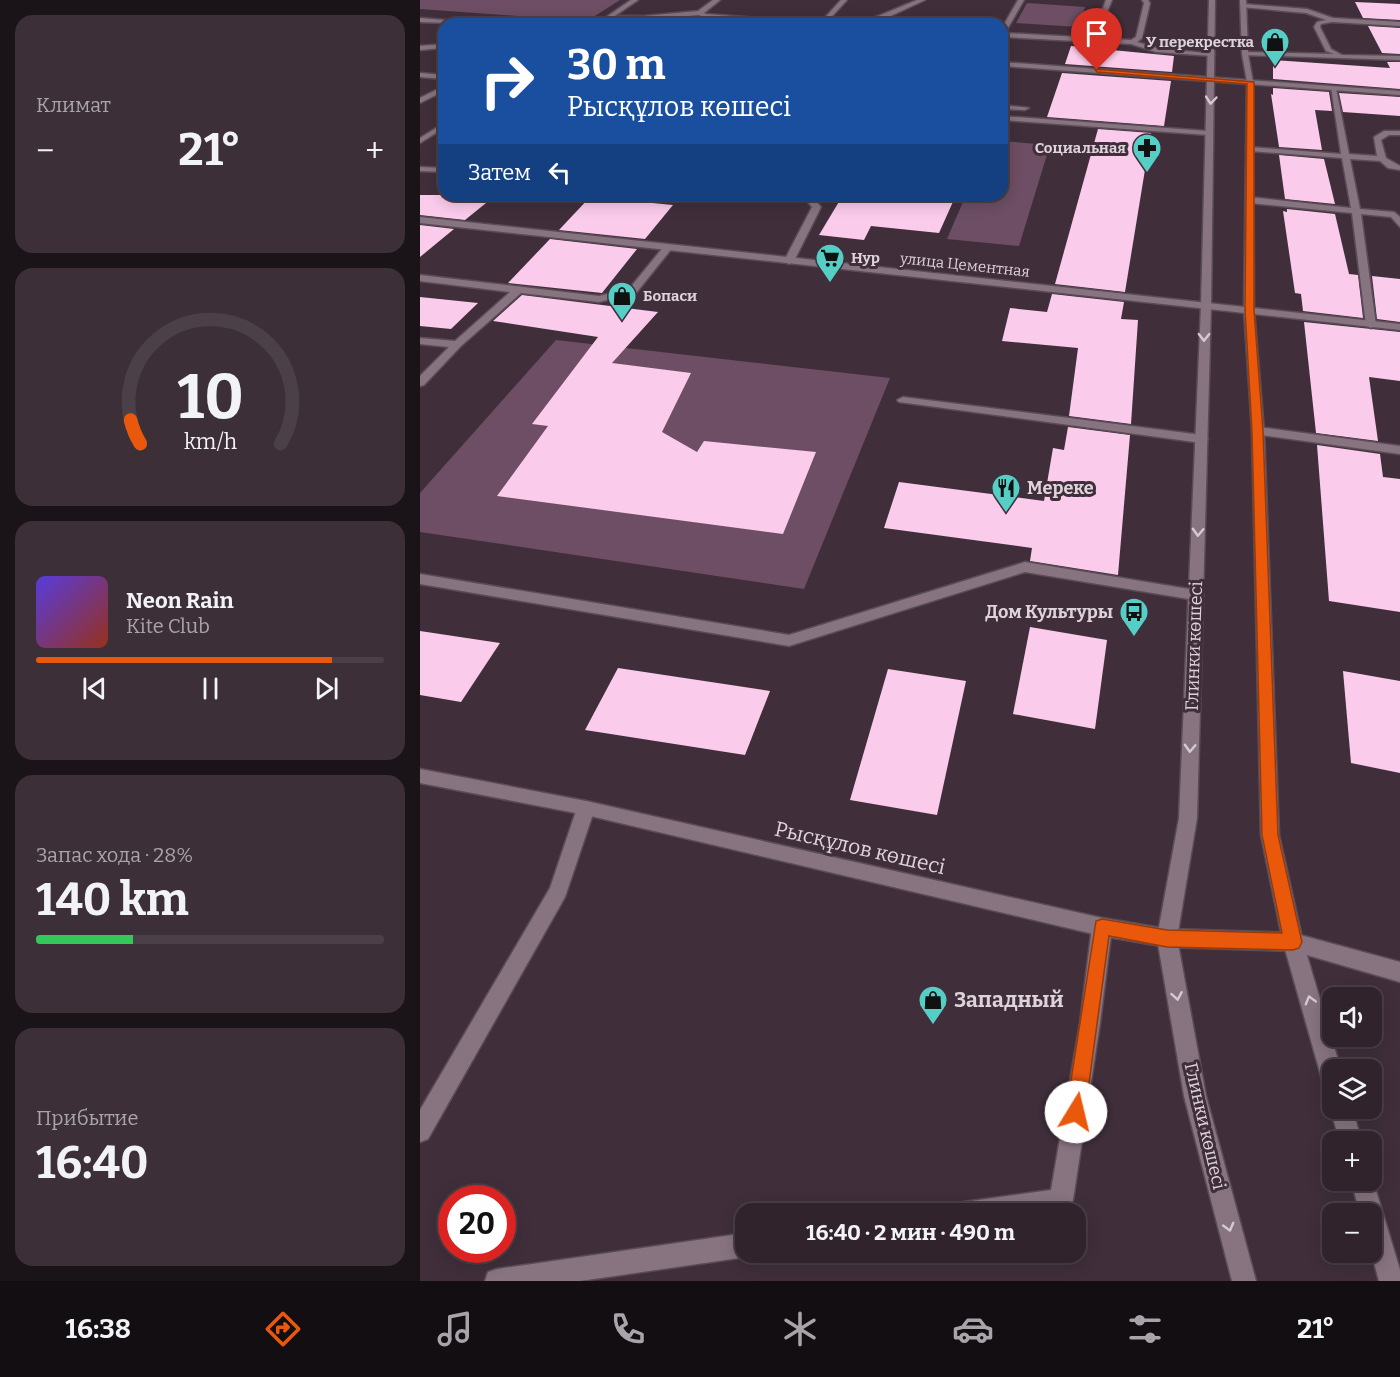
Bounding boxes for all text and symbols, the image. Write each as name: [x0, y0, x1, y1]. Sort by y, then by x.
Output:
pin: [1071, 8, 1122, 70]
icon: arrive: [1080, 17, 1113, 50]
shop icon: У перекрестка: [1259, 26, 1291, 68]
place label: У перекрестка: [1146, 33, 1255, 51]
text: 30 m: [567, 40, 666, 90]
icon: right: [468, 42, 546, 120]
text: Рысқұлов көшесі: [567, 91, 791, 123]
text: Климат: [36, 93, 111, 117]
one-way arrow: [1205, 96, 1218, 105]
text: 21°: [178, 123, 241, 177]
text: −: [36, 131, 54, 171]
text: +: [365, 131, 384, 171]
pharmacy icon: Социальная: [1131, 132, 1163, 174]
place label: Социальная: [1035, 139, 1126, 157]
icon: left: [543, 156, 576, 189]
text: Затем: [468, 159, 531, 186]
supermarket icon: Нур: [814, 242, 846, 284]
place label: Нур: [851, 249, 880, 267]
street label: улица Цементная: [898, 249, 1031, 281]
shop icon: Бопаси: [606, 280, 638, 322]
place label: Бопаси: [643, 287, 697, 305]
one-way arrow: [1198, 333, 1210, 342]
text: 10: [177, 360, 243, 435]
text: km/h: [183, 430, 237, 456]
restaurant icon: Мереке: [990, 472, 1022, 514]
place label: Мереке: [1027, 477, 1094, 499]
one-way arrow: [1191, 528, 1204, 537]
street label: Глинки көшесі: [1181, 581, 1207, 711]
text: Neon Rain: [126, 587, 234, 614]
bus stop icon: Дом Культуры: [1118, 596, 1150, 638]
place label: Дом Культуры: [985, 601, 1113, 623]
text: Kite Club: [126, 614, 210, 638]
icon: previous: [78, 672, 111, 705]
icon: pause: [194, 672, 227, 705]
icon: next: [310, 672, 343, 705]
one-way arrow: [1184, 743, 1196, 752]
street label: Рысқұлов көшесі: [772, 816, 948, 880]
text: Запас хода · 28%: [36, 843, 193, 867]
text: 140 km: [36, 873, 189, 927]
shop icon: Западный: [917, 984, 949, 1026]
place label: Западный: [954, 987, 1064, 1013]
map controls: [1322, 987, 1382, 1263]
button: sound: [1322, 987, 1382, 1047]
one-way arrow: [1170, 991, 1183, 1001]
one-way arrow: [1305, 995, 1317, 1006]
button: layers: [1322, 1059, 1382, 1119]
street label: Глинки көшесі: [1180, 1060, 1230, 1192]
position arrow: [1044, 1080, 1108, 1144]
text: Прибытие: [36, 1106, 138, 1130]
button: +: [1322, 1131, 1382, 1191]
text: 16:40: [36, 1136, 149, 1190]
speed limit sign: 20: [438, 1185, 516, 1263]
button: −: [1322, 1203, 1382, 1263]
text: 16:40 · 2 мин · 490 m: [806, 1219, 1015, 1246]
one-way arrow: [1222, 1222, 1235, 1232]
icon: directions: [262, 1308, 304, 1350]
icon: music: [434, 1308, 476, 1350]
icon: phone: [607, 1308, 649, 1350]
icon: climate: [779, 1308, 821, 1350]
icon: car: [952, 1308, 994, 1350]
icon: filters: [1124, 1308, 1166, 1350]
text: 16:38: [65, 1313, 131, 1345]
text: 21°: [1297, 1313, 1335, 1345]

